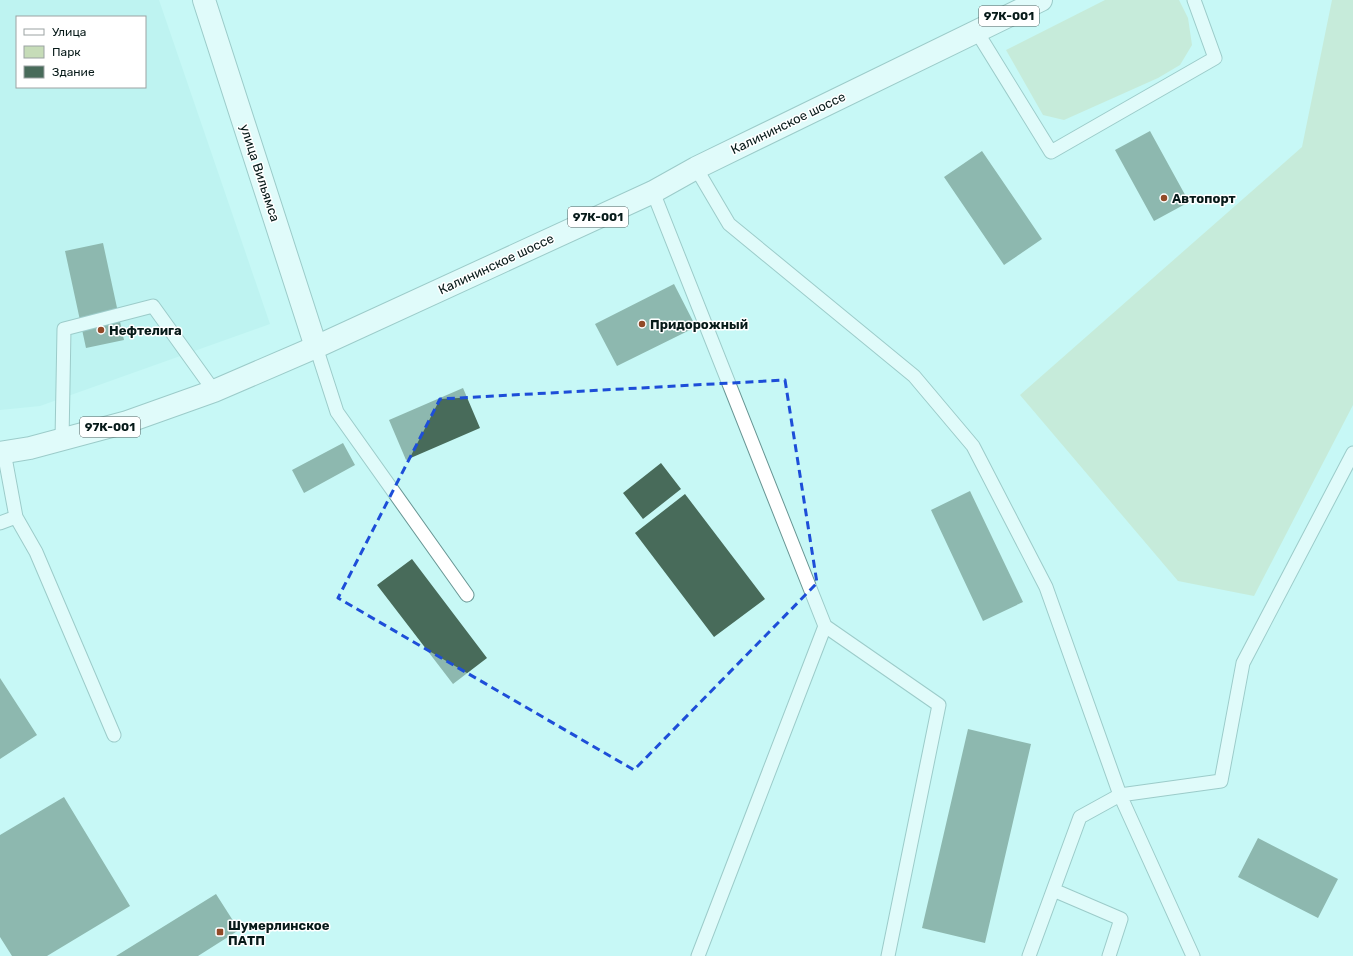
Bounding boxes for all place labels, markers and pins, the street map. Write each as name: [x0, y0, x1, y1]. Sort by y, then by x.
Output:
place label: Автопорт: [1172, 191, 1236, 206]
marker: Автопорт: [1159, 193, 1169, 203]
place label: Придорожный: [650, 317, 748, 332]
marker: Придорожный: [637, 319, 647, 329]
place label: Нефтелига: [109, 323, 182, 338]
marker: Нефтелига: [96, 325, 106, 335]
place label: Шумерлинское ПАТП: [228, 918, 330, 948]
marker: Шумерлинское ПАТП: [215, 927, 225, 937]

